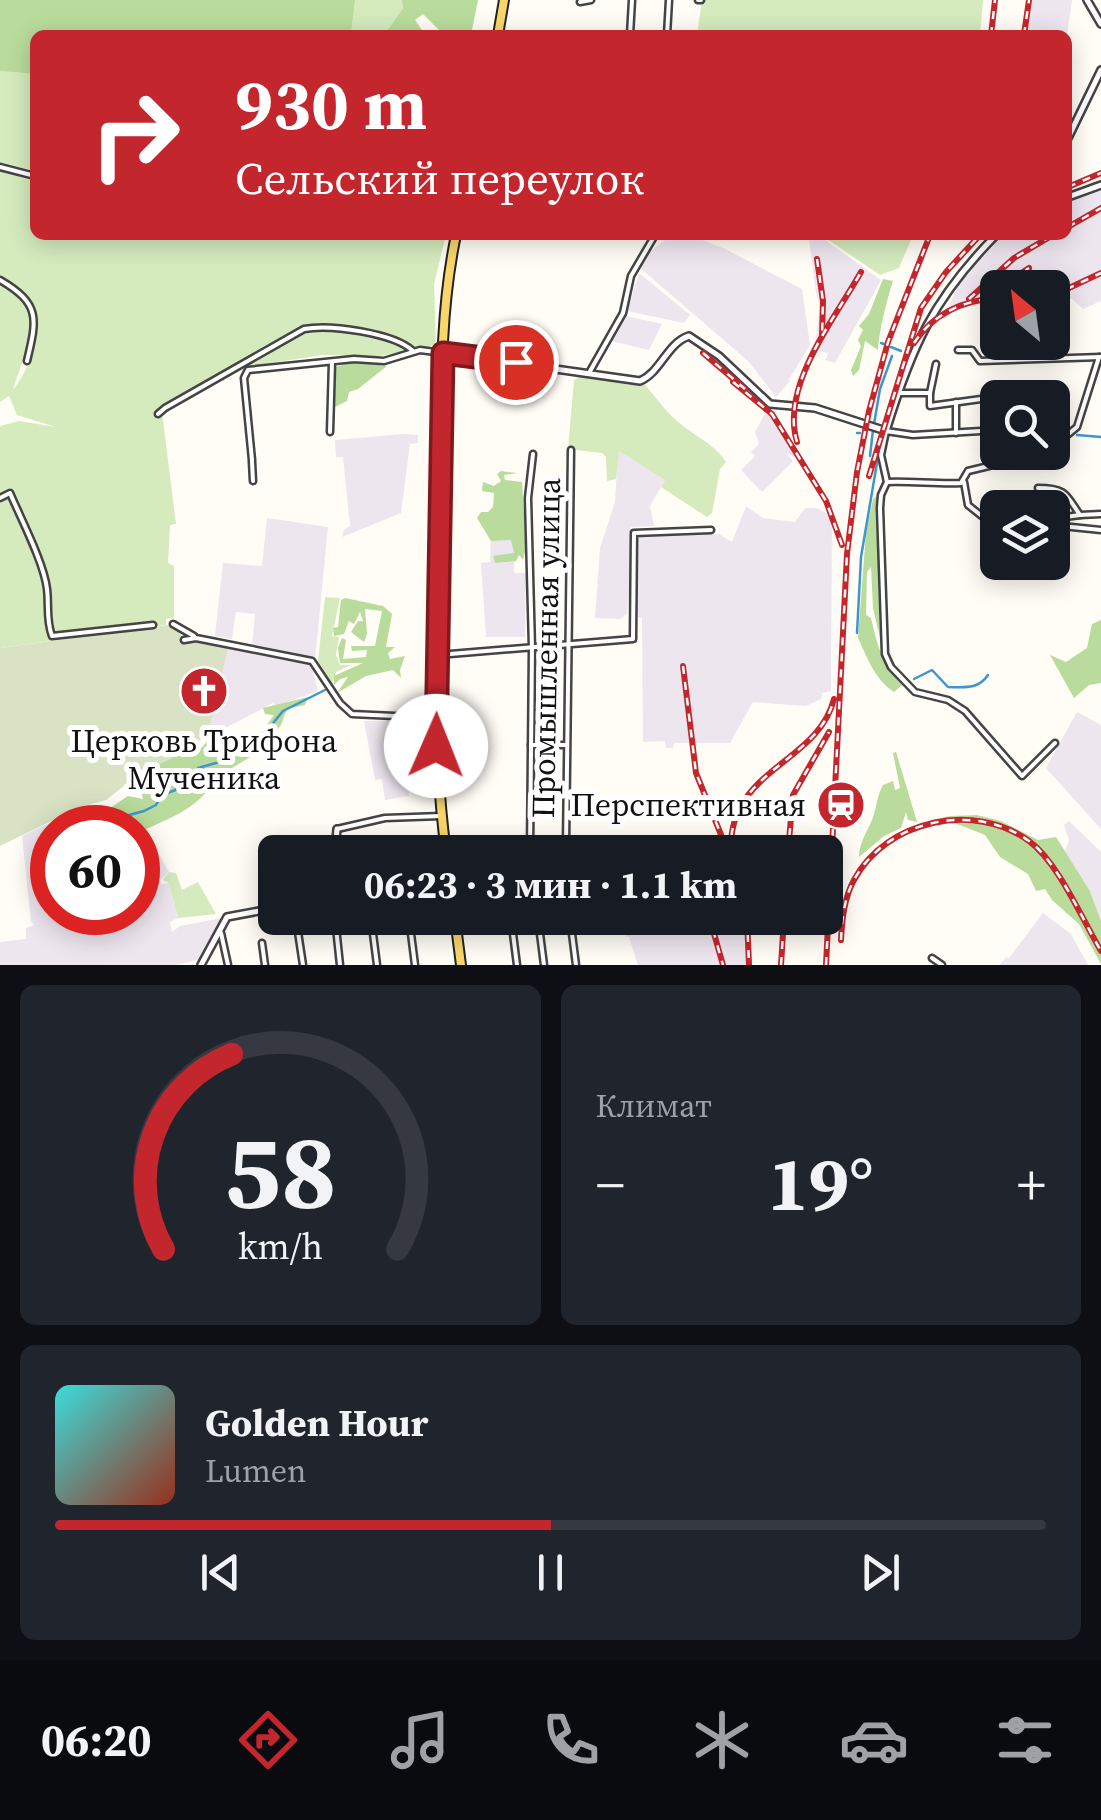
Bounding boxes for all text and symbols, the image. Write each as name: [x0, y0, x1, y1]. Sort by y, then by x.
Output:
text: 930 m: [235, 56, 427, 152]
icon: right: [70, 70, 200, 200]
text: Сельский переулок: [235, 147, 644, 209]
north arrow: [980, 270, 1070, 360]
map controls: [980, 270, 1070, 580]
pin: [474, 320, 559, 405]
icon: arrive: [489, 335, 544, 390]
button: search: [980, 380, 1070, 470]
street label: Промышленная улица: [521, 477, 571, 819]
button: layers: [980, 490, 1070, 580]
church icon: Церковь Трифона Мученика: [178, 665, 230, 717]
position arrow: [384, 694, 488, 798]
place label: Церковь Трифона Мученика: [71, 719, 338, 800]
station icon: Перспективная: [815, 779, 867, 831]
place label: Перспективная: [571, 783, 806, 827]
speed limit sign: 60: [30, 805, 160, 935]
text: 06:23 · 3 мин · 1.1 km: [364, 859, 737, 911]
text: Климат: [596, 1084, 712, 1128]
text: 58: [224, 1099, 337, 1242]
text: 19°: [768, 1132, 874, 1235]
text: −: [596, 1147, 625, 1222]
text: +: [1017, 1147, 1046, 1222]
text: km/h: [238, 1222, 323, 1271]
text: Golden Hour: [205, 1397, 428, 1449]
text: Lumen: [205, 1449, 307, 1493]
icon: previous: [193, 1545, 248, 1600]
icon: pause: [523, 1545, 578, 1600]
icon: next: [853, 1545, 908, 1600]
icon: directions: [233, 1705, 303, 1775]
icon: music: [385, 1705, 455, 1775]
icon: phone: [536, 1705, 606, 1775]
icon: climate: [687, 1705, 757, 1775]
icon: car: [839, 1705, 909, 1775]
icon: filters: [990, 1705, 1060, 1775]
text: 06:20: [41, 1709, 152, 1771]

